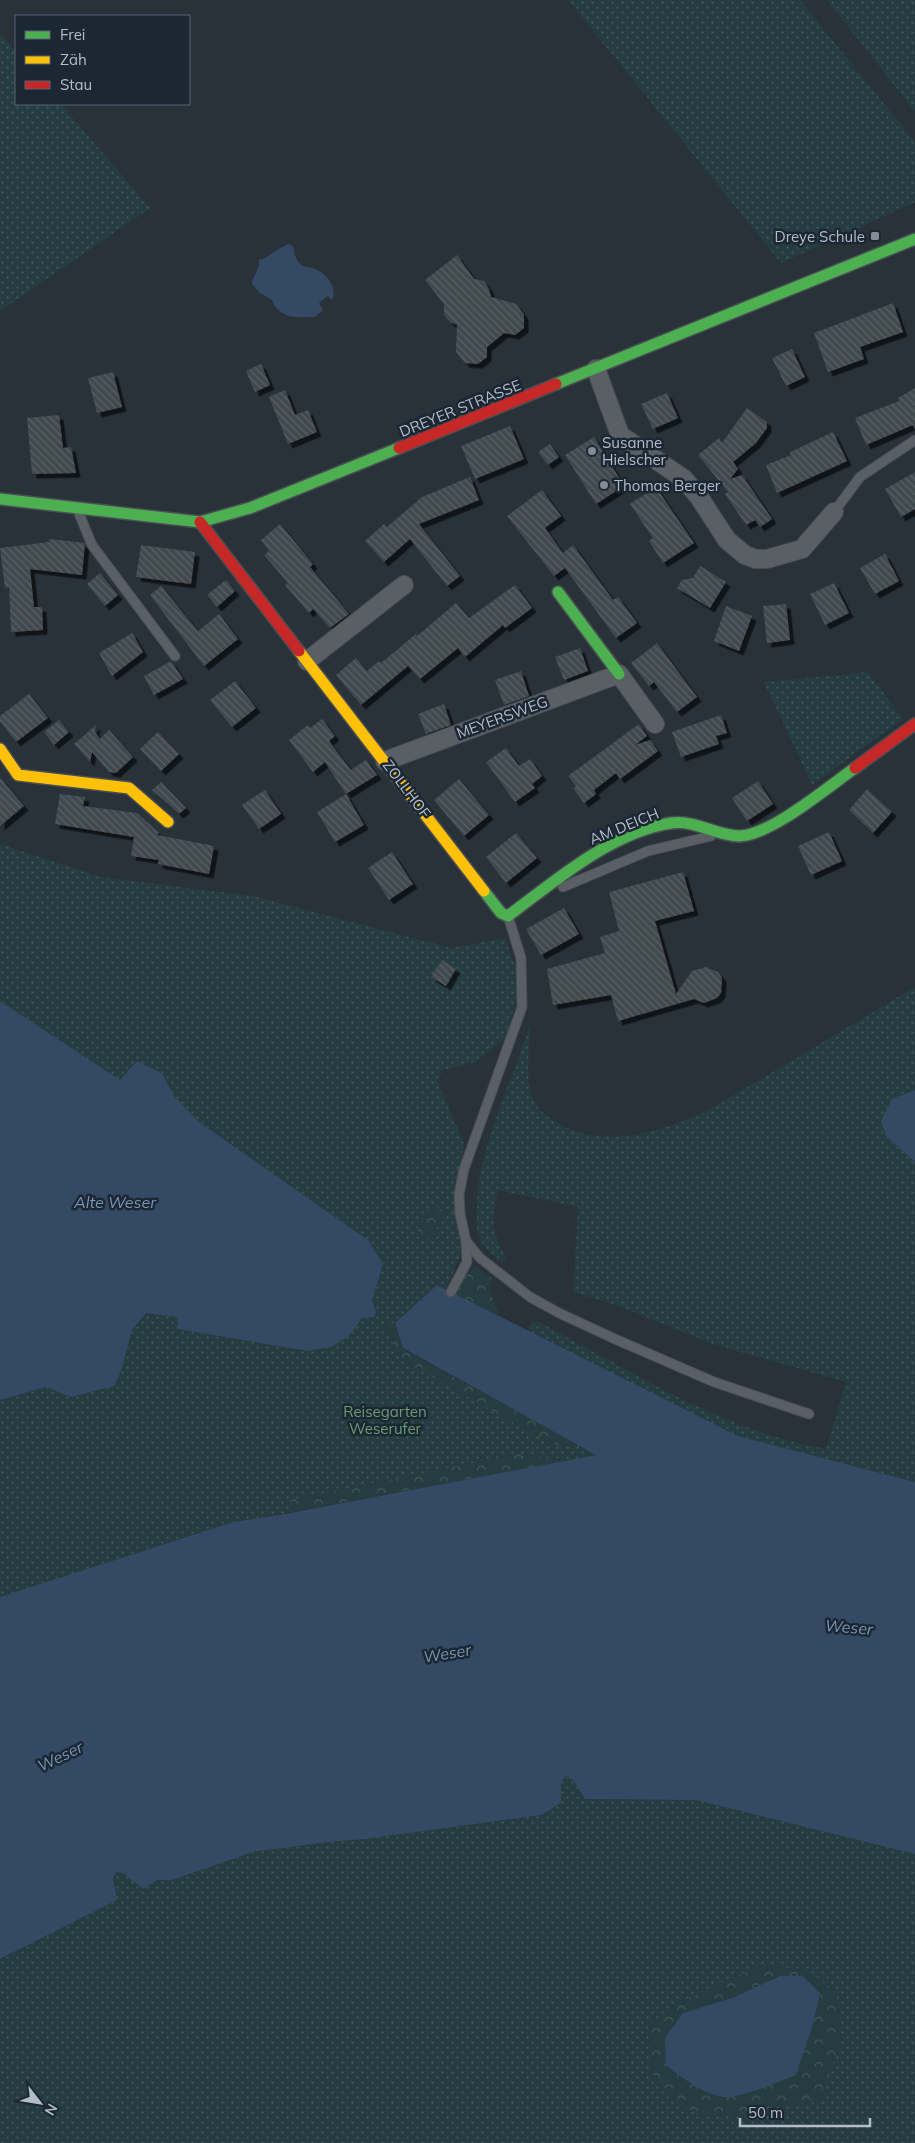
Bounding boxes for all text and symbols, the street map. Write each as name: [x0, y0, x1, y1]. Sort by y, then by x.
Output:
legend: [15, 15, 190, 105]
text: Frei: [60, 25, 85, 44]
text: Zäh: [60, 50, 87, 69]
text: Stau: [60, 75, 92, 94]
place label: Dreye Schule: [775, 227, 865, 246]
marker: Dreye Schule: [869, 230, 881, 242]
street label: DREYER STRASSE: [396, 375, 524, 441]
place label: Susanne Hielscher: [602, 433, 667, 469]
marker: Susanne Hielscher: [586, 445, 598, 457]
place label: Thomas Berger: [614, 476, 721, 495]
marker: Thomas Berger: [598, 479, 610, 491]
street label: MEYERSWEG: [454, 692, 550, 742]
street label: ZOLLHOF: [379, 756, 435, 822]
street label: AM DEICH: [586, 803, 662, 849]
water label: Alte Weser: [73, 1192, 157, 1212]
park label: Reisegarten Weserufer: [343, 1402, 427, 1438]
water label: Weser: [824, 1615, 875, 1639]
water label: Weser: [422, 1639, 473, 1667]
water label: Weser: [34, 1736, 87, 1776]
north arrow: [15, 2078, 65, 2128]
scale bar: [740, 2096, 870, 2128]
text: N: [41, 2101, 62, 2119]
text: 50 m: [748, 2103, 783, 2122]

